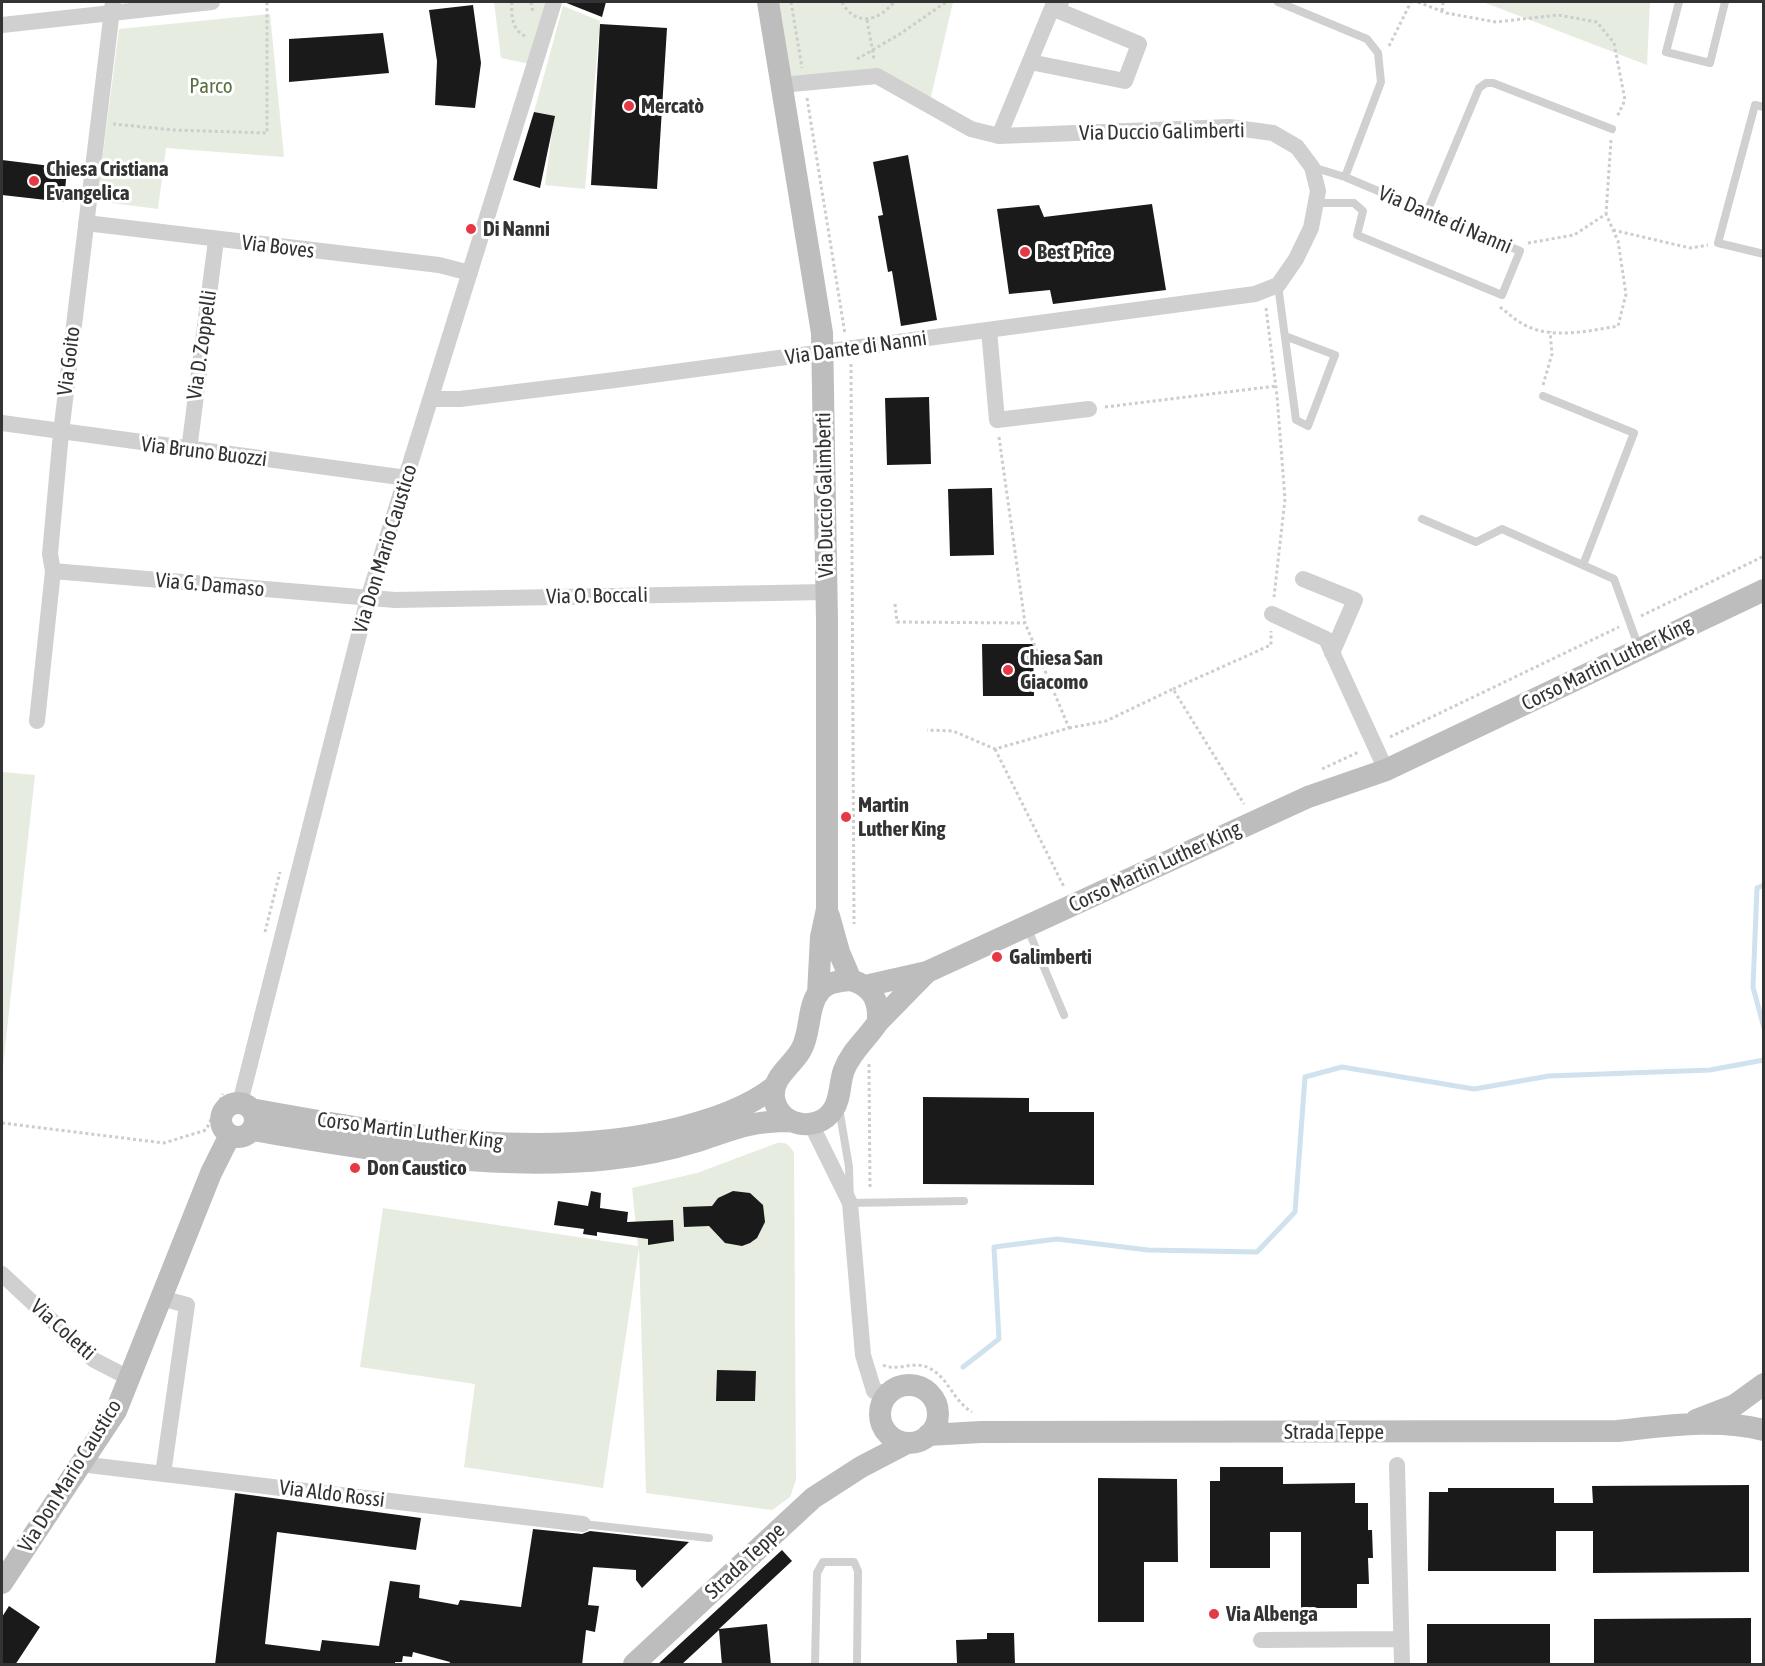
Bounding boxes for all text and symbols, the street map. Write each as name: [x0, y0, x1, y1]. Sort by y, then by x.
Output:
park label: Parco: [189, 73, 233, 99]
place label: Mercatò: [641, 93, 704, 119]
marker: Mercatò: [622, 99, 636, 113]
street label: Via Duccio Galimberti: [1079, 118, 1245, 146]
place label: Chiesa Cristiana Evangelica: [46, 156, 169, 206]
marker: Chiesa Cristiana Evangelica: [27, 174, 41, 188]
street label: Via Dante di Nanni: [1374, 181, 1516, 259]
place label: Di Nanni: [483, 216, 550, 242]
marker: Di Nanni: [464, 222, 478, 236]
street label: Via Boves: [240, 230, 316, 264]
place label: Best Price: [1037, 239, 1111, 265]
marker: Best Price: [1018, 245, 1032, 259]
street label: Via D. Zoppelli: [182, 289, 222, 401]
street label: Via Goito: [52, 325, 86, 397]
street label: Via Dante di Nanni: [784, 326, 928, 370]
street label: Via Duccio Galimberti: [811, 412, 839, 578]
street label: Via Bruno Buozzi: [140, 432, 268, 472]
street label: Via Don Mario Caustico: [347, 461, 423, 637]
street label: Via G. Damaso: [155, 568, 265, 602]
street label: Via O. Boccali: [546, 583, 648, 609]
street label: Corso Martin Luther King: [1517, 612, 1697, 716]
place label: Chiesa San Giacomo: [1020, 645, 1103, 695]
marker: Chiesa San Giacomo: [1001, 663, 1015, 677]
place label: Martin Luther King: [858, 792, 945, 842]
marker: Martin Luther King: [839, 810, 853, 824]
street label: Corso Martin Luther King: [1065, 816, 1245, 918]
place label: Galimberti: [1009, 944, 1092, 970]
marker: Galimberti: [990, 950, 1004, 964]
street label: Corso Martin Luther King: [316, 1107, 504, 1155]
place label: Don Caustico: [367, 1155, 467, 1181]
marker: Don Caustico: [348, 1161, 362, 1175]
street label: Via Coletti: [25, 1294, 101, 1366]
street label: Via Don Mario Caustico: [13, 1395, 127, 1557]
street label: Strada Teppe: [1284, 1419, 1384, 1445]
street label: Via Aldo Rossi: [278, 1475, 386, 1513]
street label: Strada Teppe: [700, 1518, 790, 1604]
place label: Via Albenga: [1226, 1601, 1318, 1627]
marker: Via Albenga: [1207, 1607, 1221, 1621]

